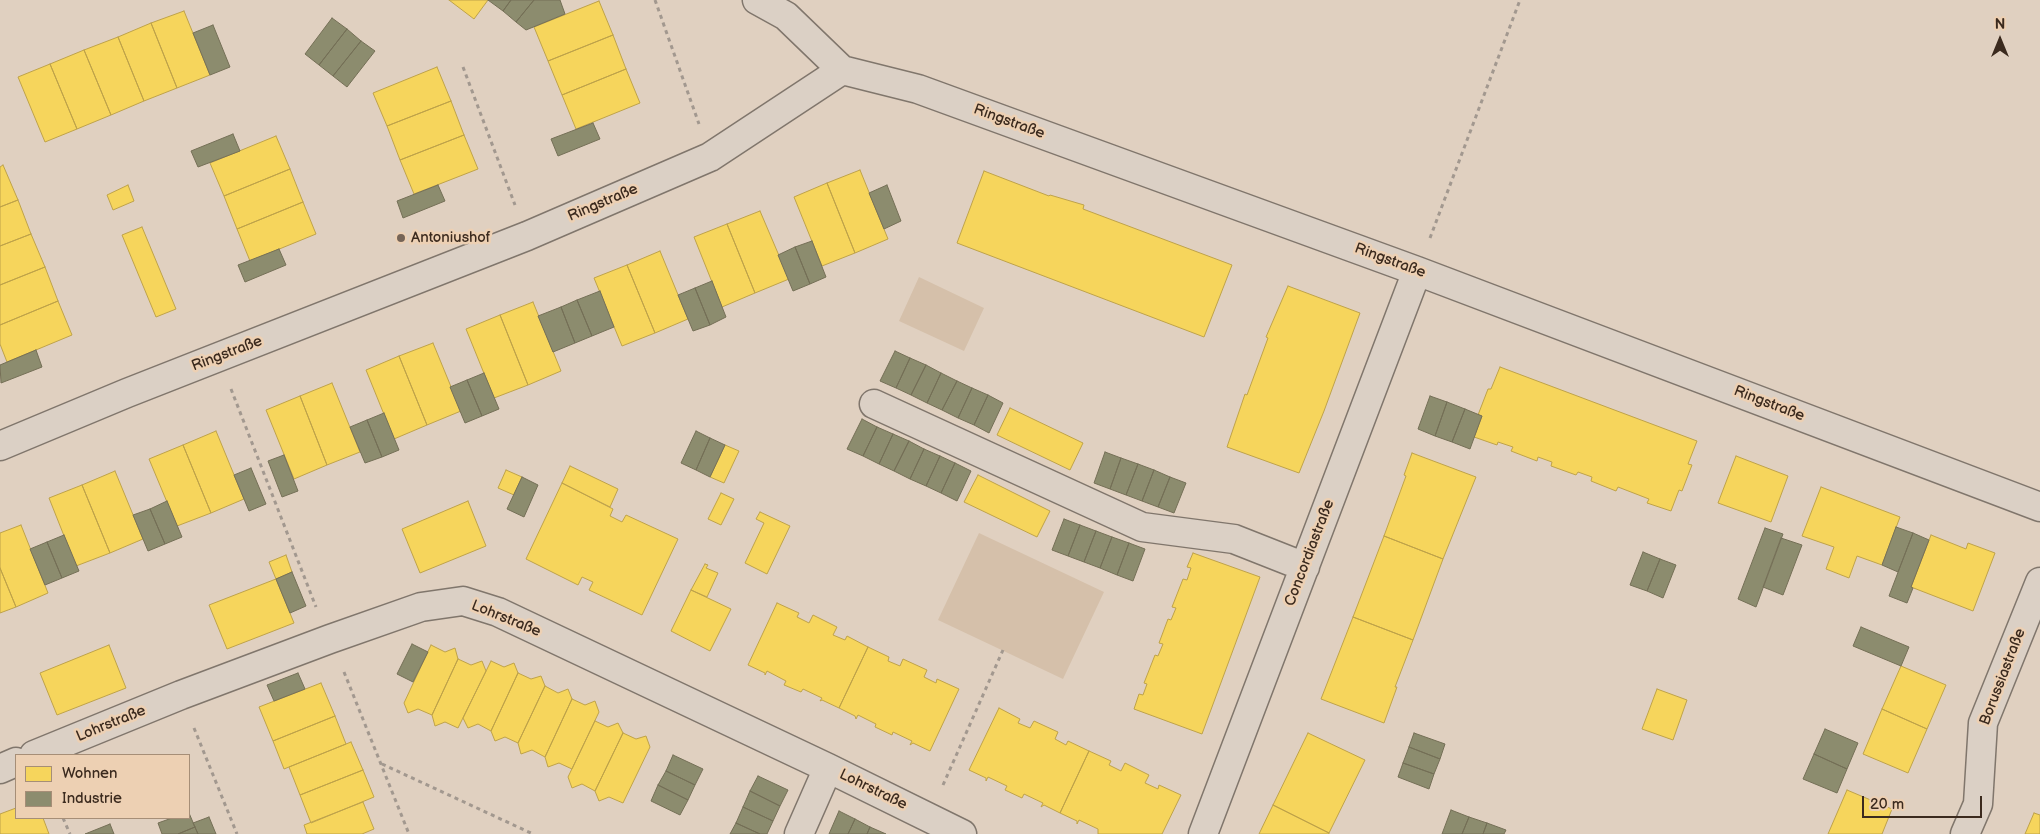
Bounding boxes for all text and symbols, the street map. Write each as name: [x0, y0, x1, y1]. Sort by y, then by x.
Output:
north arrow: [1975, 15, 2025, 65]
text: N: [1995, 16, 2005, 33]
street label: Ringstraße: [971, 101, 1047, 143]
street label: Ringstraße: [565, 180, 641, 226]
place label: Antoniushof: [411, 229, 490, 247]
marker: Antoniushof: [395, 232, 407, 244]
street label: Ringstraße: [1352, 240, 1428, 282]
street label: Ringstraße: [189, 332, 265, 376]
street label: Ringstraße: [1731, 382, 1807, 426]
street label: Concordiastraße: [1281, 497, 1339, 609]
street label: Lohrstraße: [469, 597, 543, 641]
street label: Borussiastraße: [1976, 626, 2030, 728]
street label: Lohrstraße: [74, 702, 148, 746]
legend: [15, 754, 190, 819]
text: Wohnen: [62, 764, 117, 783]
street label: Lohrstraße: [836, 766, 910, 814]
scale bar: [1865, 786, 1985, 818]
text: Industrie: [62, 789, 122, 808]
text: 20 m: [1870, 795, 1904, 814]

